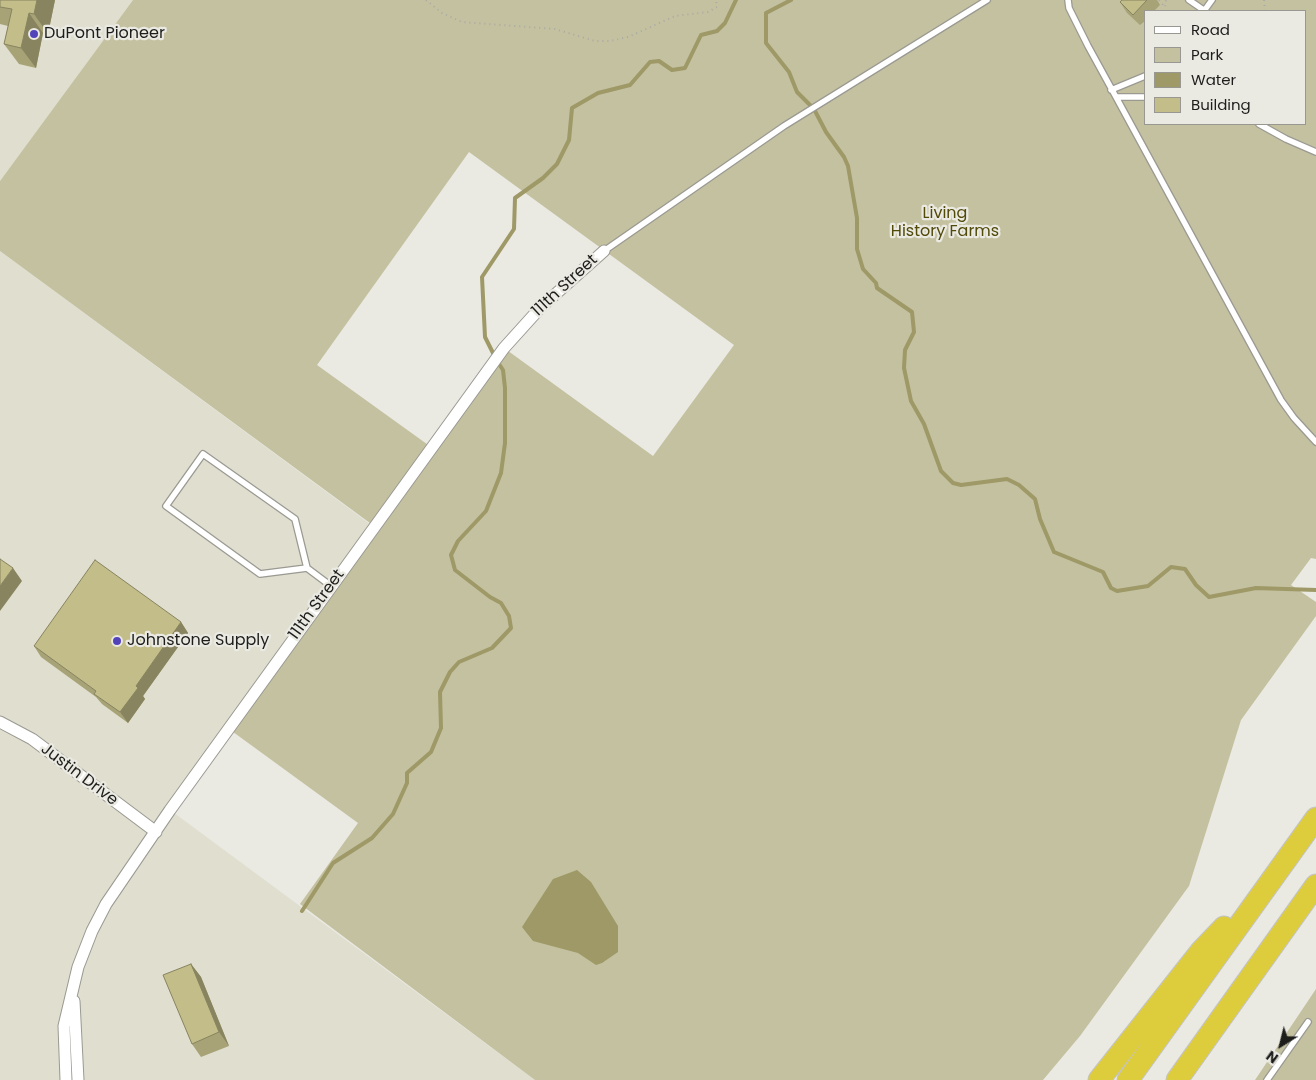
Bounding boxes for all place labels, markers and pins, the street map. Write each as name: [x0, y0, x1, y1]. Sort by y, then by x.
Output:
place label: DuPont Pioneer: [44, 24, 165, 44]
marker: DuPont Pioneer: [28, 28, 40, 40]
place label: Johnstone Supply: [127, 631, 269, 651]
marker: Johnstone Supply: [111, 635, 123, 647]

